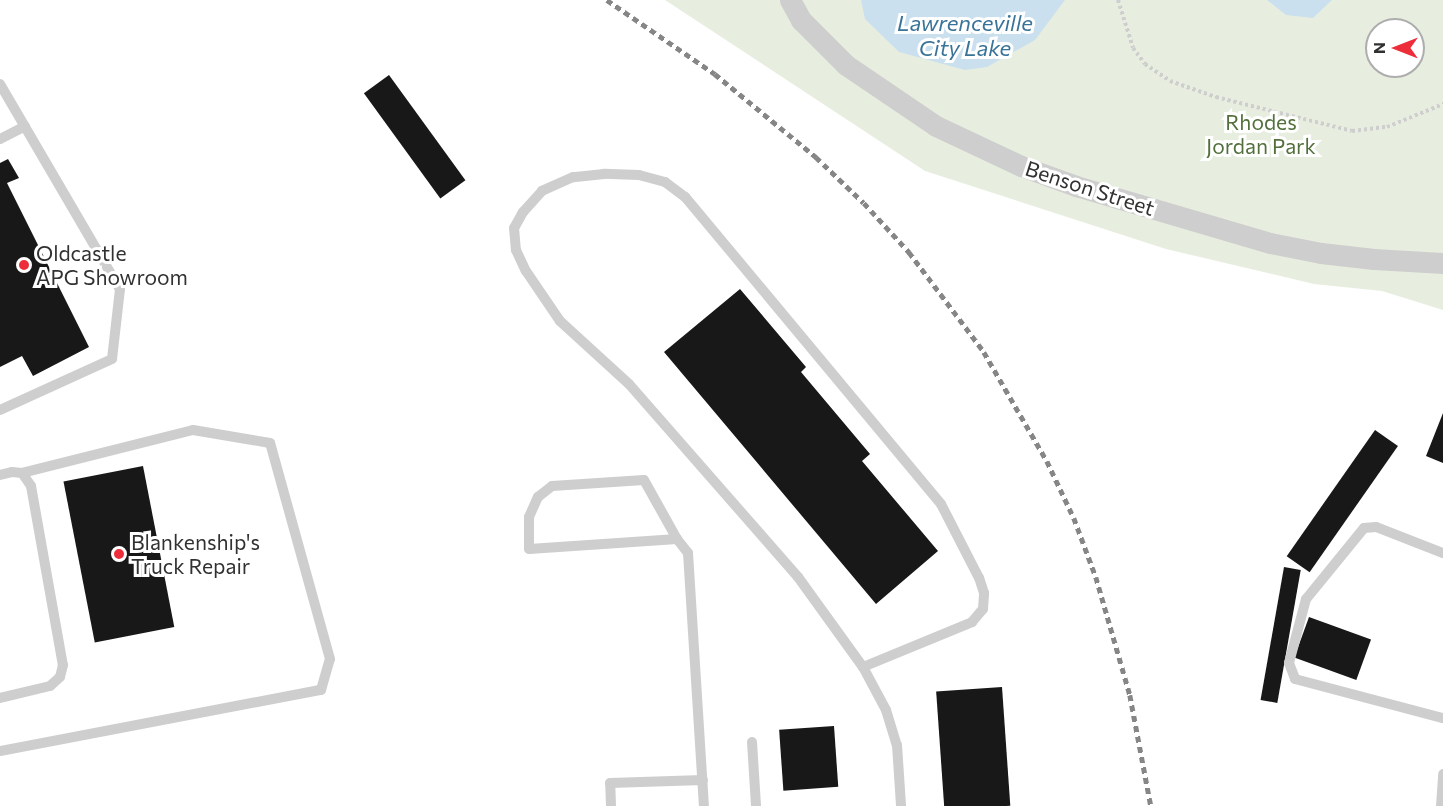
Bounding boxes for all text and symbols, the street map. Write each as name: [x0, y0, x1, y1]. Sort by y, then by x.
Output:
water label: Lawrenceville City Lake: [897, 9, 1033, 60]
north arrow: [1365, 18, 1425, 78]
text: N: [1369, 42, 1388, 54]
park label: Rhodes Jordan Park: [1206, 109, 1316, 159]
street label: Benson Street: [1022, 155, 1158, 221]
place label: Oldcastle APG Showroom: [36, 240, 188, 290]
marker: Oldcastle APG Showroom: [17, 258, 31, 272]
place label: Blankenship's Truck Repair: [131, 529, 260, 579]
marker: Blankenship's Truck Repair: [112, 547, 126, 561]

